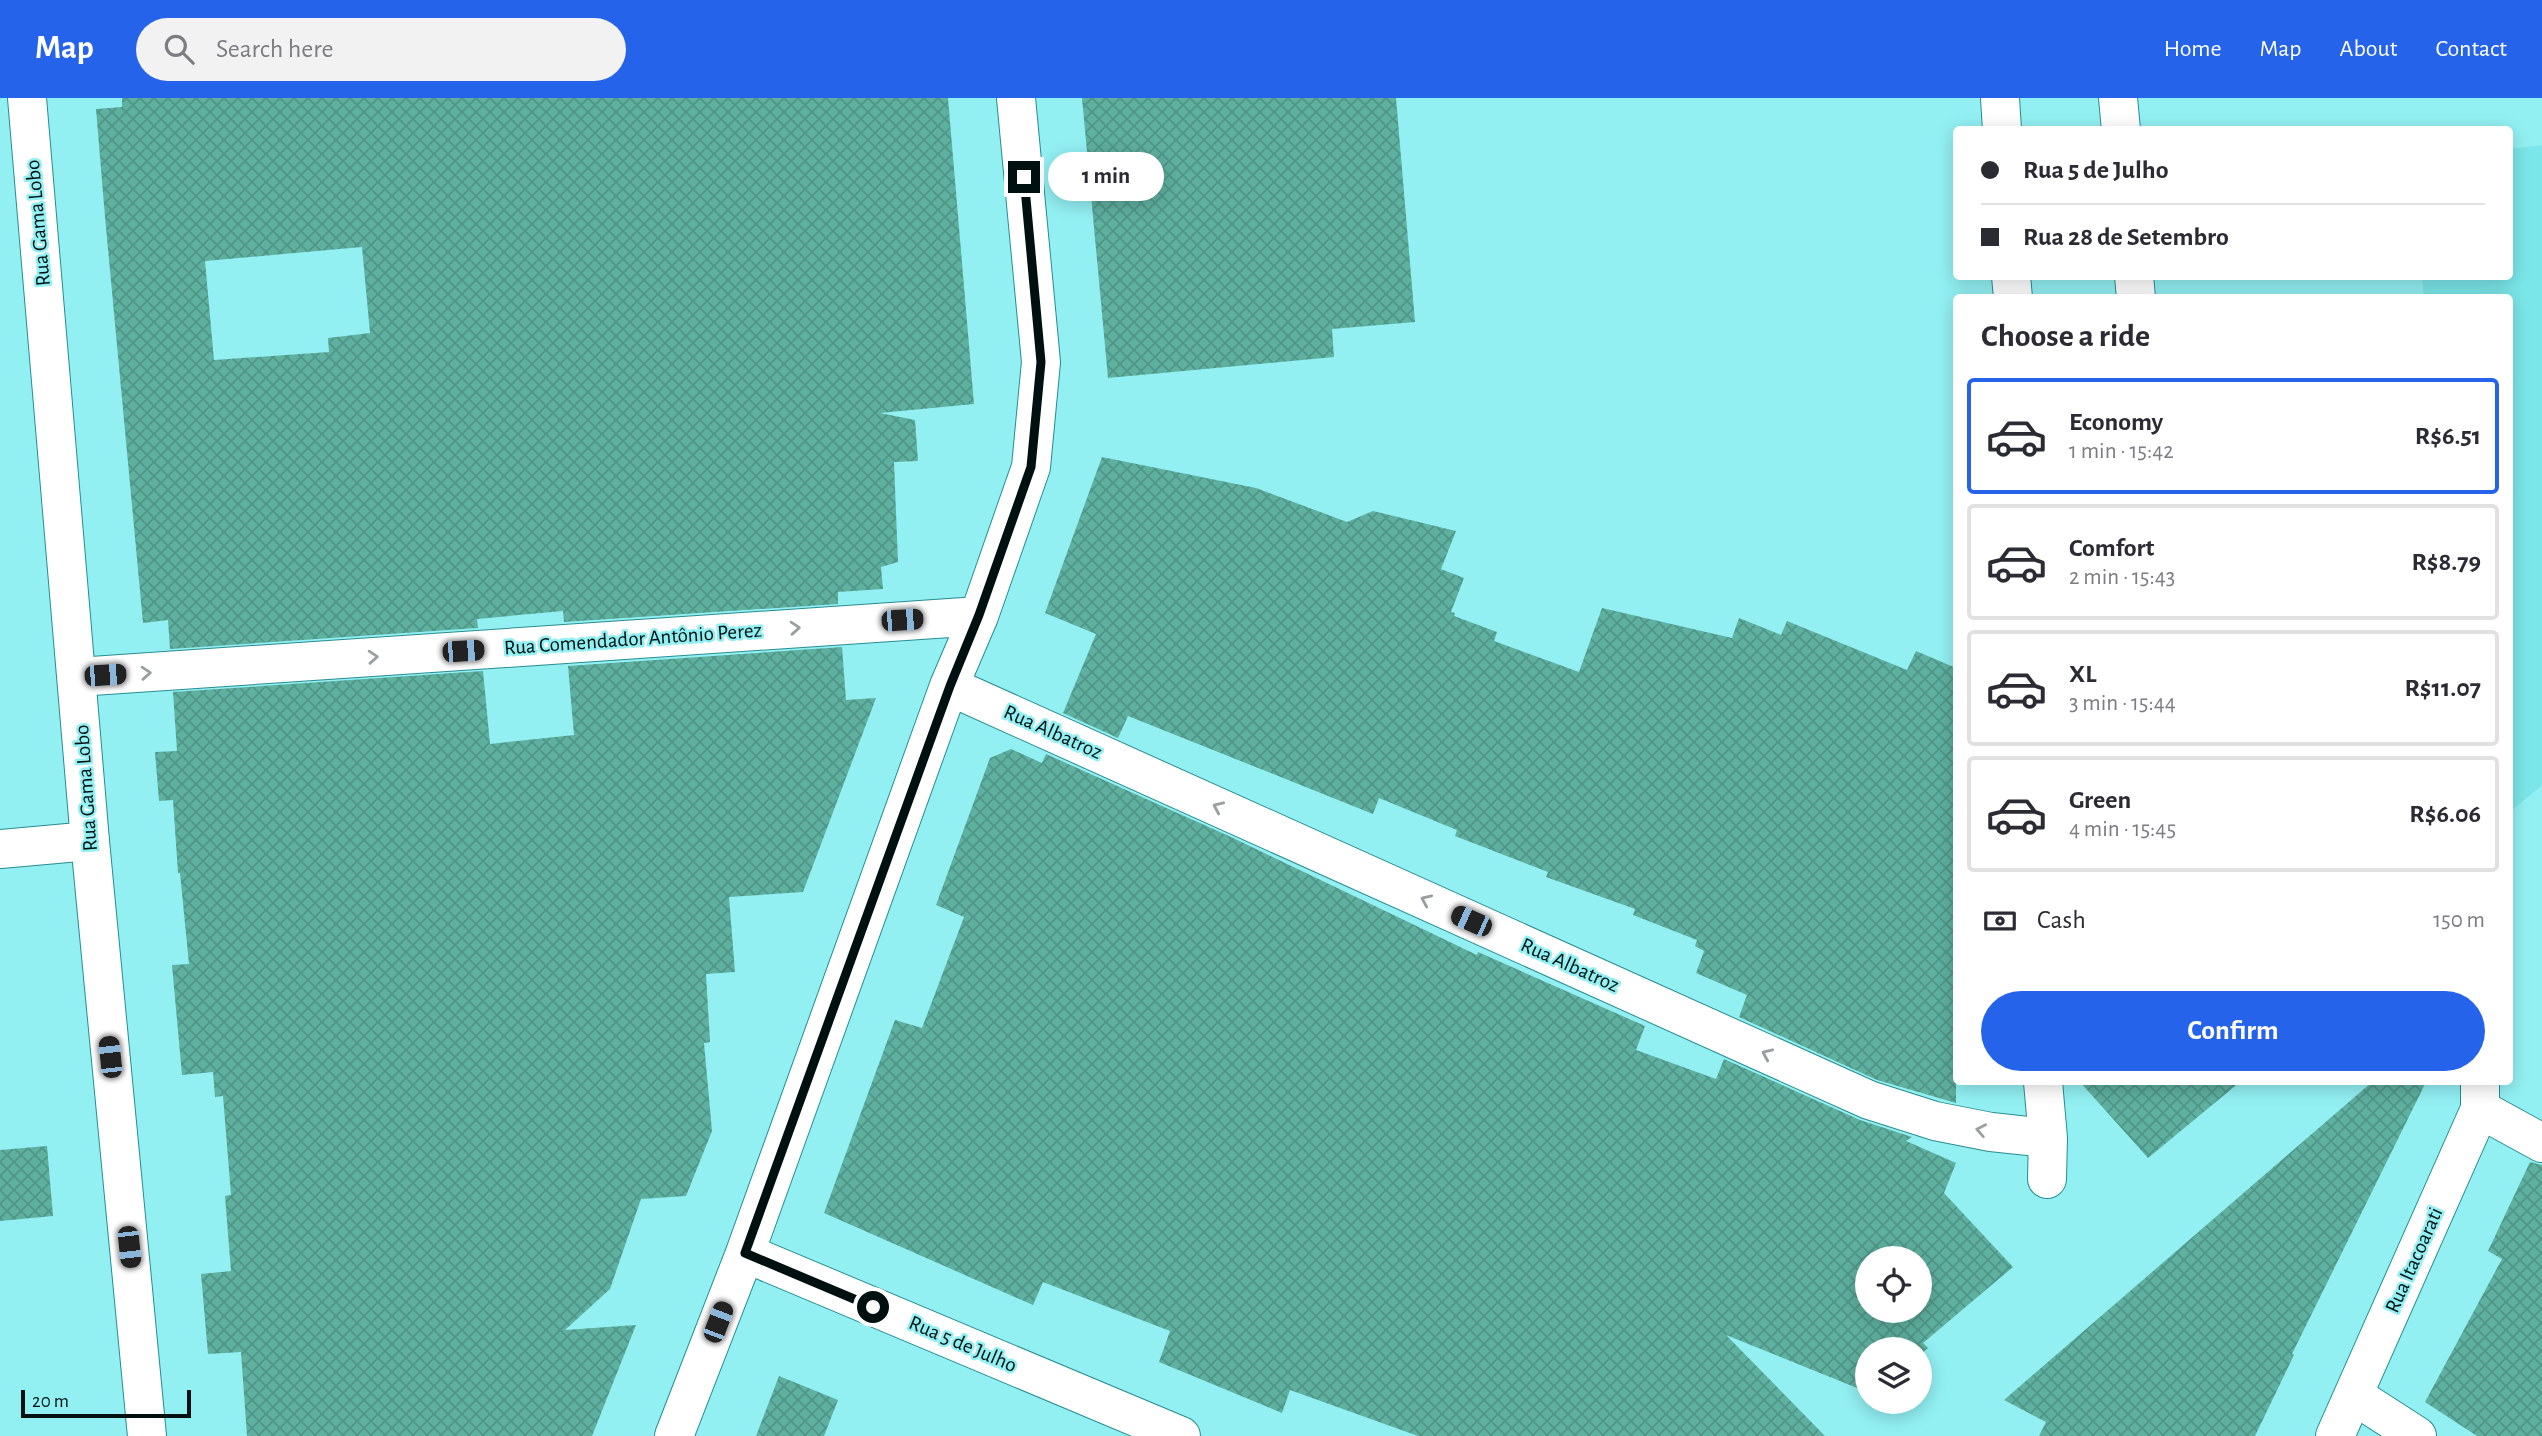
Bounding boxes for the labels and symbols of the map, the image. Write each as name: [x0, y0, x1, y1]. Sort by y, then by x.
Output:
callout: 1 min: [1048, 153, 1164, 202]
street label: Rua Gama Lobo: [22, 159, 54, 287]
route end: [1008, 161, 1040, 193]
car: [881, 608, 924, 632]
street label: Rua Comendador Antônio Perez: [503, 620, 763, 658]
one-way arrow: [790, 621, 801, 636]
car: [442, 639, 485, 663]
one-way arrow: [367, 650, 378, 665]
car: [84, 663, 127, 687]
one-way arrow: [140, 665, 151, 680]
street label: Rua Albatroz: [1001, 701, 1105, 763]
street label: Rua Gama Lobo: [71, 724, 101, 852]
one-way arrow: [1213, 801, 1225, 815]
one-way arrow: [1420, 894, 1433, 908]
car: [1448, 903, 1495, 939]
street label: Rua Albatroz: [1518, 934, 1622, 996]
car: [98, 1035, 123, 1079]
one-way arrow: [1762, 1048, 1774, 1062]
one-way arrow: [1975, 1123, 1987, 1138]
street label: Rua Itacoarati: [2381, 1204, 2447, 1316]
car: [117, 1225, 142, 1269]
route start: [857, 1291, 889, 1323]
car: [701, 1299, 736, 1345]
street label: Rua 5 de Julho: [906, 1312, 1020, 1376]
scale bar: [21, 1387, 191, 1419]

